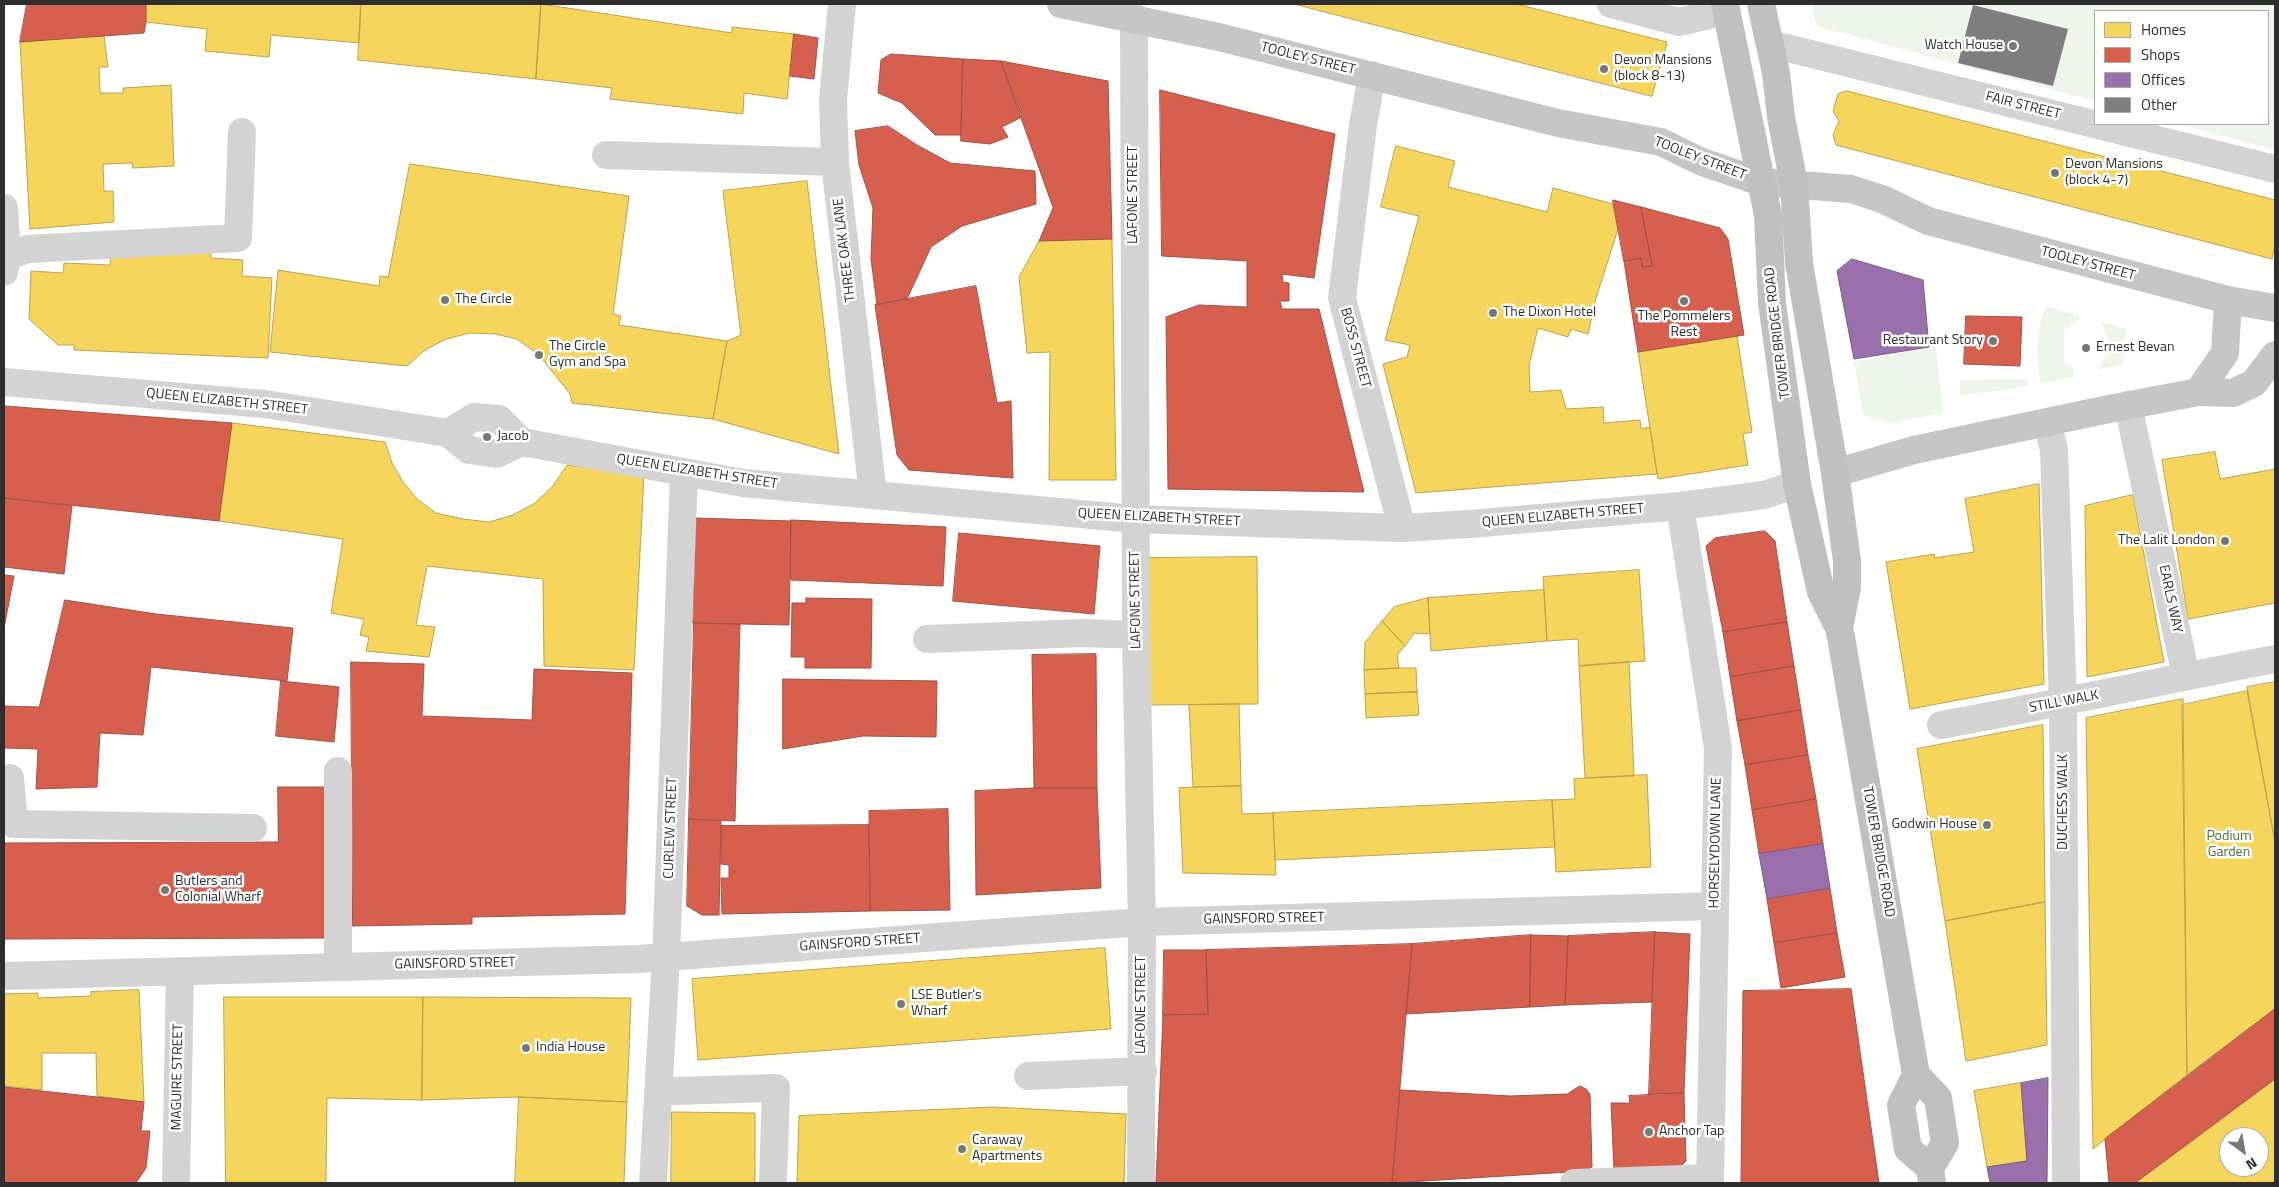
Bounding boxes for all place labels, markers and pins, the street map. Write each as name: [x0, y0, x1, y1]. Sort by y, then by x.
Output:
place label: Watch House: [1924, 38, 2003, 54]
marker: Watch House: [2007, 40, 2019, 52]
place label: Devon Mansions (block 8-13): [1614, 53, 1712, 85]
marker: Devon Mansions (block 8-13): [1598, 63, 1610, 75]
place label: Devon Mansions (block 4-7): [2065, 157, 2163, 190]
marker: Devon Mansions (block 4-7): [2049, 167, 2061, 179]
place label: The Circle: [455, 292, 512, 308]
marker: The Circle: [439, 294, 451, 306]
marker: The Pommelers Rest: [1678, 295, 1690, 307]
place label: The Dixon Hotel: [1503, 305, 1596, 321]
marker: The Dixon Hotel: [1487, 307, 1499, 319]
place label: The Pommelers Rest: [1638, 309, 1730, 342]
place label: Restaurant Story: [1883, 333, 1983, 349]
marker: Restaurant Story: [1987, 335, 1999, 347]
place label: The Circle Gym and Spa: [549, 339, 626, 372]
place label: Ernest Bevan: [2096, 340, 2174, 356]
marker: Ernest Bevan: [2080, 342, 2092, 354]
marker: The Circle Gym and Spa: [533, 349, 545, 361]
place label: Jacob: [497, 429, 529, 445]
marker: Jacob: [481, 431, 493, 443]
place label: The Lalit London: [2118, 533, 2215, 549]
marker: The Lalit London: [2219, 535, 2231, 547]
place label: Godwin House: [1891, 817, 1977, 833]
marker: Godwin House: [1981, 819, 1993, 831]
place label: Butlers and Colonial Wharf: [175, 874, 261, 906]
marker: Butlers and Colonial Wharf: [159, 884, 171, 896]
place label: LSE Butler's Wharf: [911, 988, 982, 1020]
marker: LSE Butler's Wharf: [895, 998, 907, 1010]
place label: India House: [536, 1040, 605, 1056]
marker: India House: [520, 1042, 532, 1054]
place label: Anchor Tap: [1659, 1124, 1724, 1140]
marker: Anchor Tap: [1643, 1126, 1655, 1138]
place label: Caraway Apartments: [972, 1133, 1042, 1166]
marker: Caraway Apartments: [956, 1143, 968, 1155]

